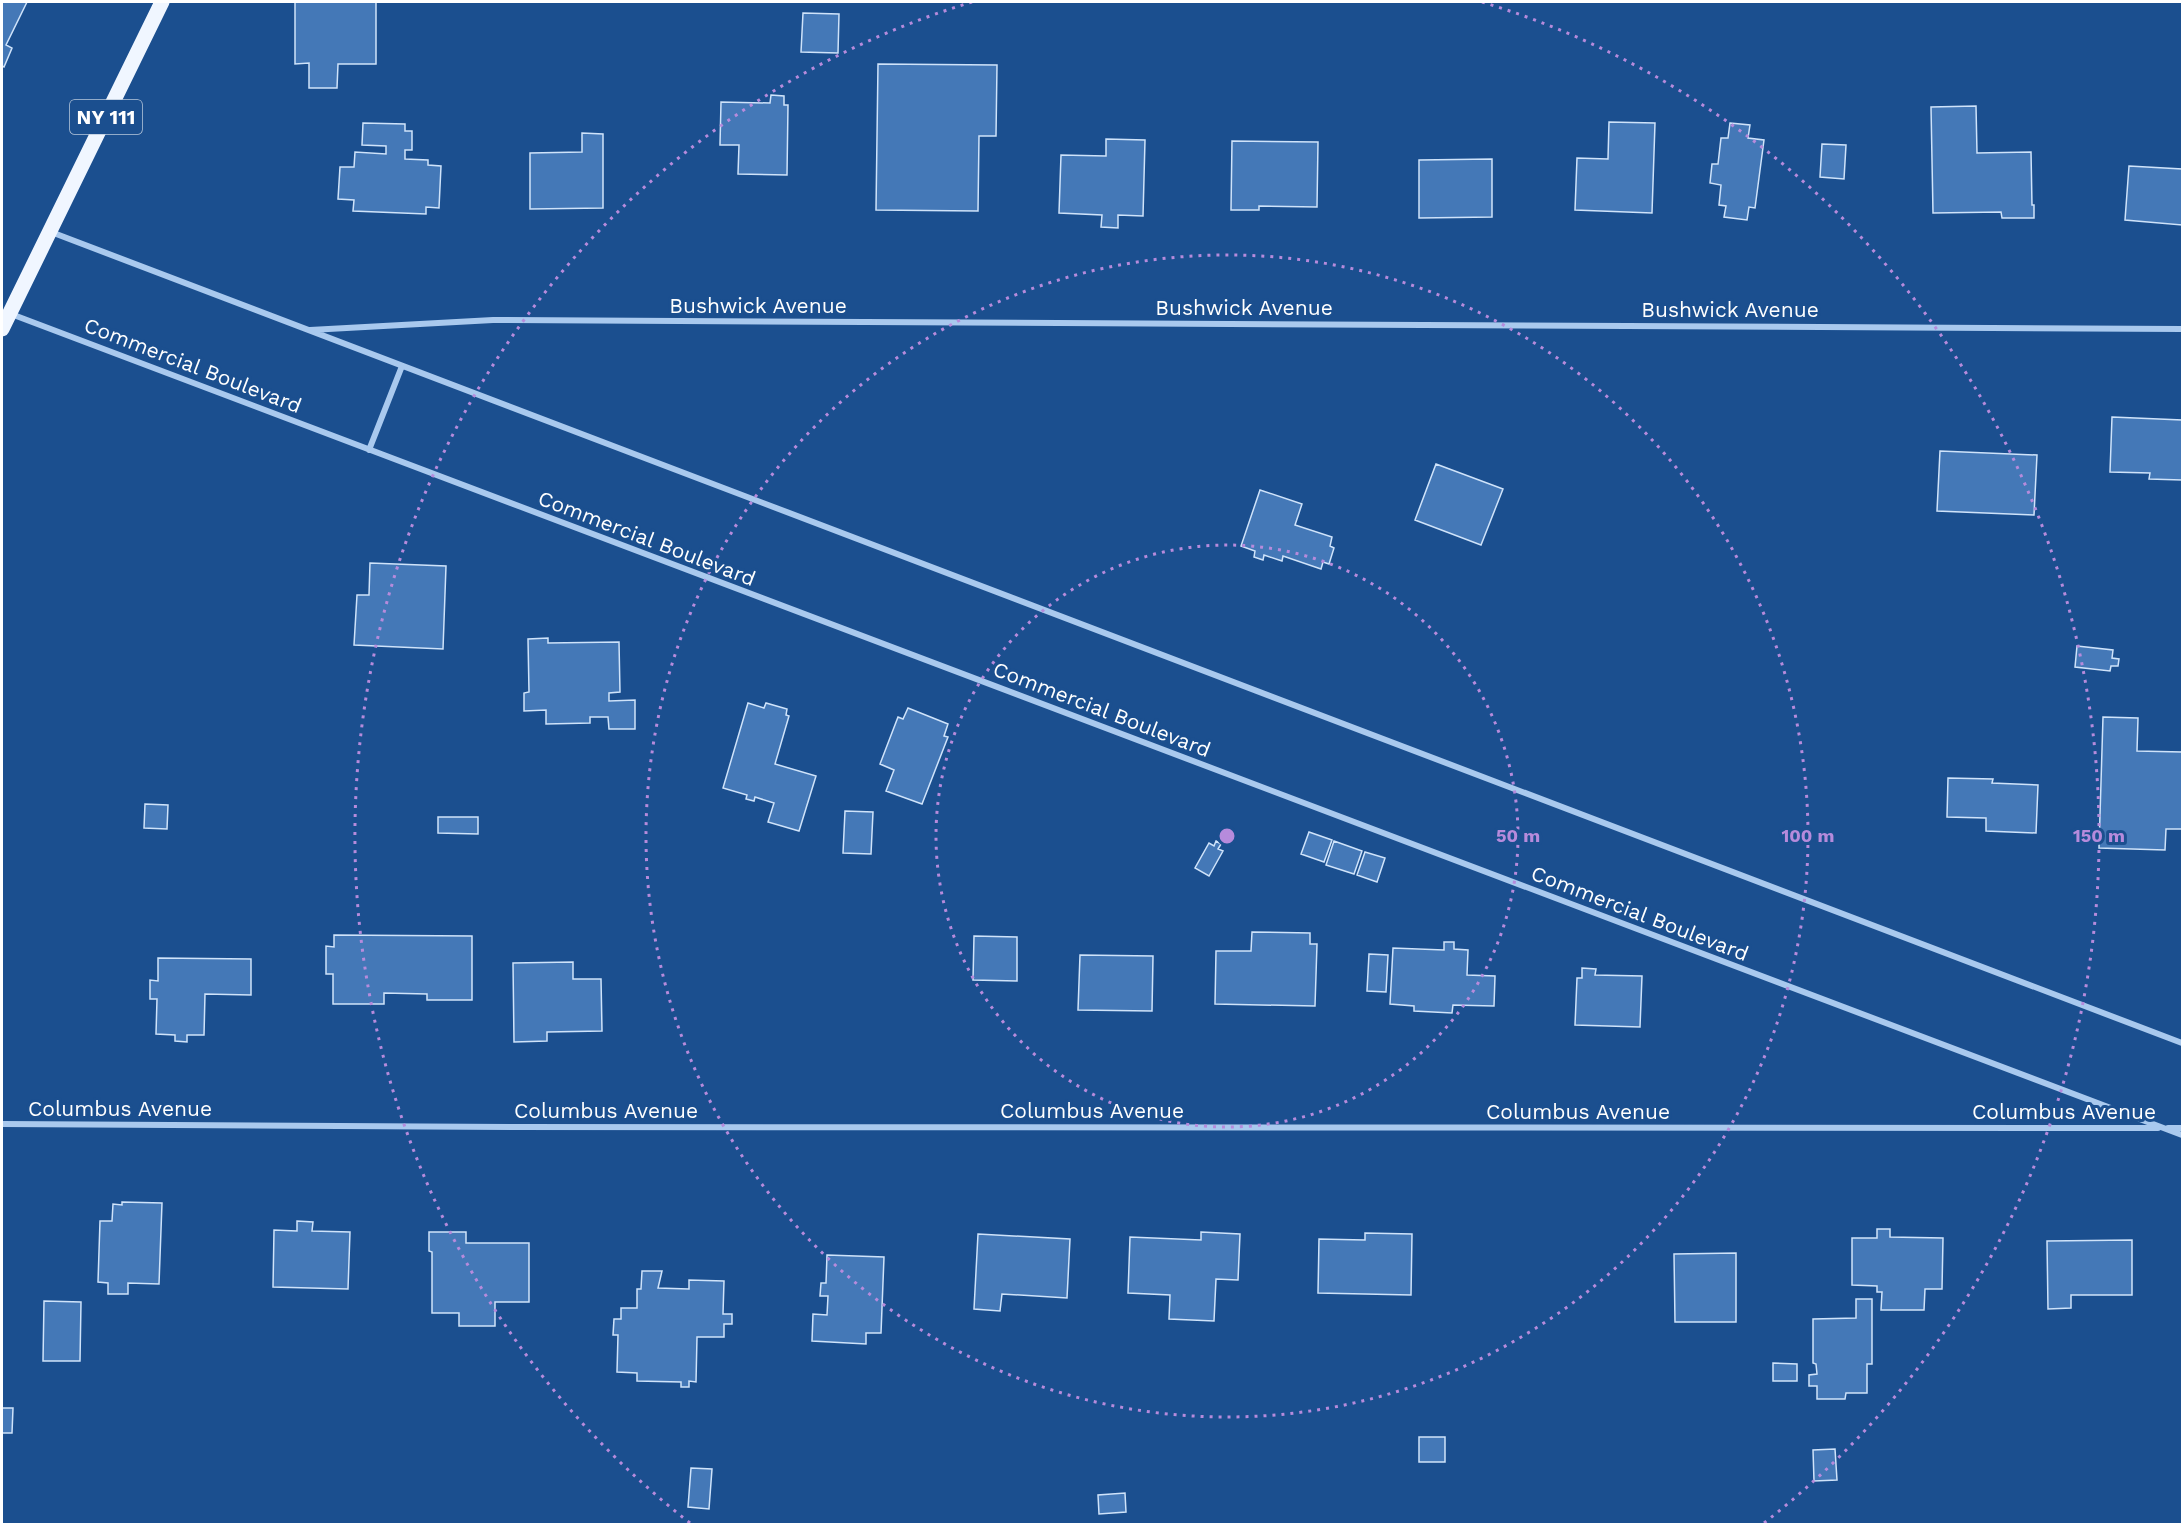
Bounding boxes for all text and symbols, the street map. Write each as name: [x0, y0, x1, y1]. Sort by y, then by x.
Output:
road number: NY 111: [70, 100, 142, 134]
street label: Bushwick Avenue: [669, 293, 847, 318]
street label: Bushwick Avenue: [1155, 295, 1333, 320]
street label: Bushwick Avenue: [1641, 297, 1819, 322]
street label: Commercial Boulevard: [81, 312, 305, 418]
street label: Commercial Boulevard: [535, 485, 759, 591]
street label: Commercial Boulevard: [990, 656, 1214, 762]
text: 50 m: [1496, 825, 1540, 846]
text: 100 m: [1781, 825, 1835, 846]
text: 150 m: [2073, 825, 2125, 846]
centre of rings: [1217, 826, 1237, 846]
street label: Commercial Boulevard: [1528, 860, 1752, 966]
street label: Columbus Avenue: [28, 1096, 212, 1121]
street label: Columbus Avenue: [514, 1098, 698, 1123]
street label: Columbus Avenue: [1000, 1098, 1184, 1123]
street label: Columbus Avenue: [1486, 1099, 1670, 1124]
street label: Columbus Avenue: [1972, 1099, 2156, 1124]

